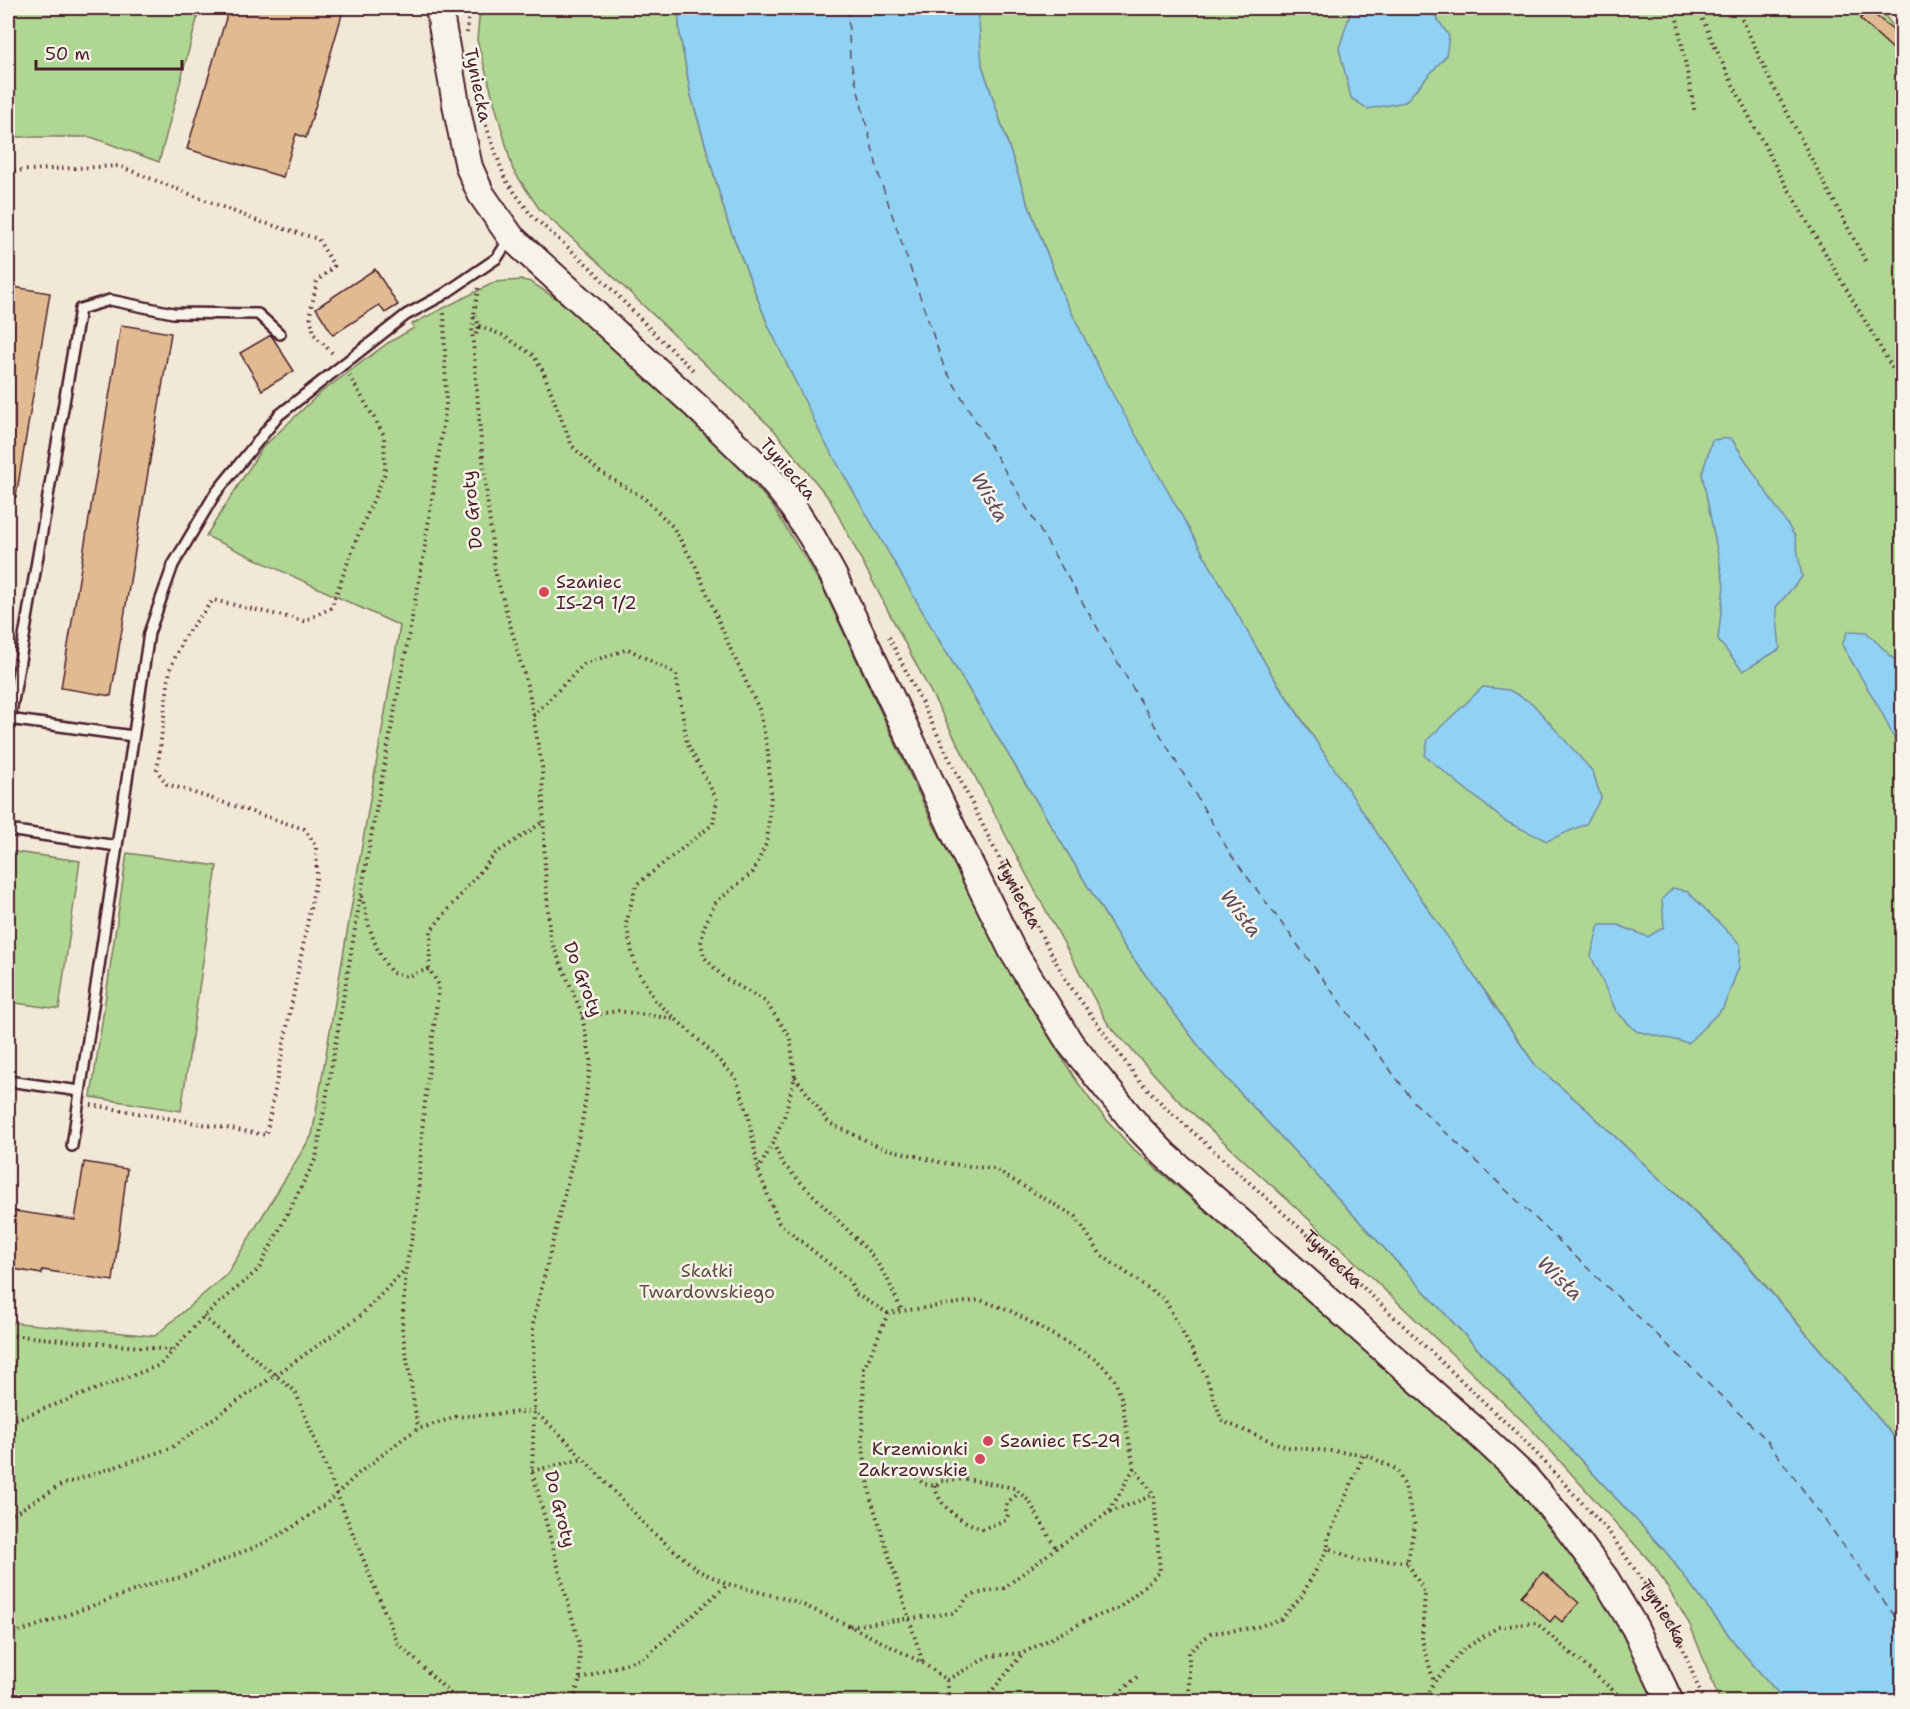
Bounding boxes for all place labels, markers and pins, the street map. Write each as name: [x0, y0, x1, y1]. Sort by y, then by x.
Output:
place label: Szaniec IS-29 1/2: [556, 570, 637, 615]
marker: Szaniec IS-29 1/2: [537, 585, 551, 599]
place label: Szaniec FS-29: [1000, 1429, 1121, 1453]
marker: Szaniec FS-29: [981, 1434, 995, 1448]
place label: Krzemionki Zakrzowskie: [859, 1437, 968, 1482]
marker: Krzemionki Zakrzowskie: [973, 1452, 987, 1466]

